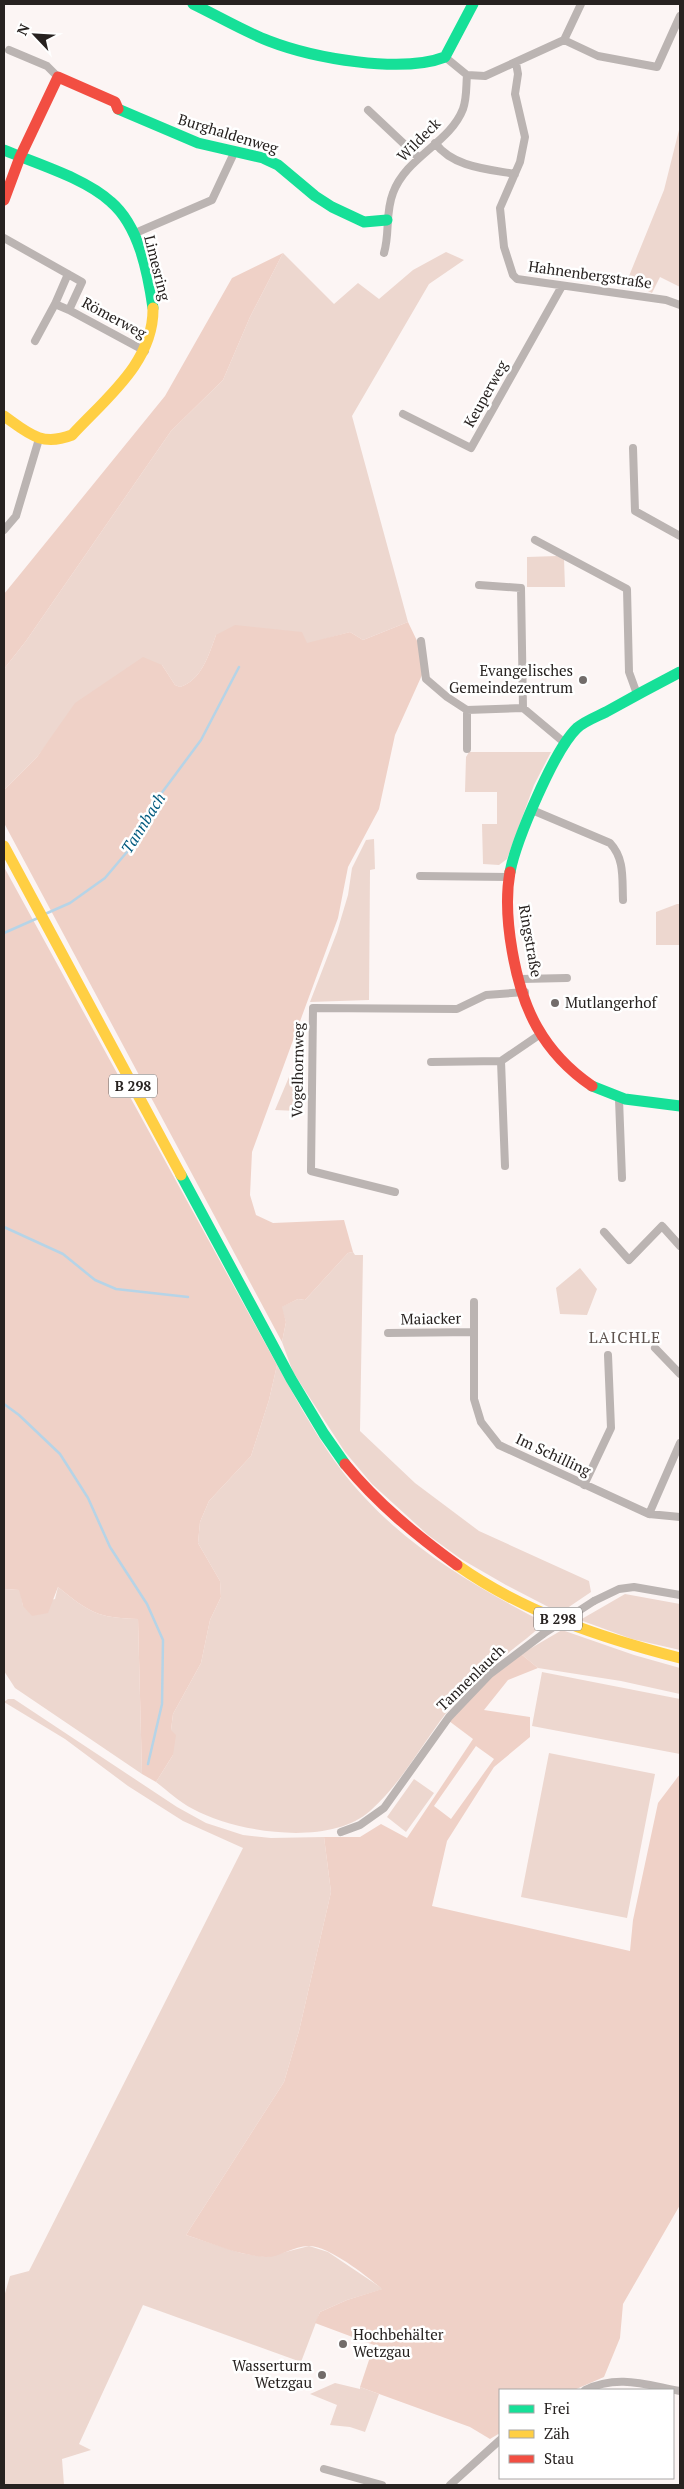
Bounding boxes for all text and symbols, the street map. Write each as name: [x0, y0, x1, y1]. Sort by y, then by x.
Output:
north arrow: [10, 10, 60, 60]
text: N: [12, 20, 34, 38]
street label: Burghaldenweg: [176, 108, 282, 158]
street label: Wildeck: [392, 113, 445, 165]
street label: Limesring: [140, 233, 176, 304]
street label: Hahnenbergstraße: [527, 255, 653, 293]
street label: Römerweg: [79, 292, 151, 343]
street label: Keuperweg: [459, 356, 512, 430]
place label: Evangelisches Gemeindezentrum: [449, 660, 573, 697]
marker: Evangelisches Gemeindezentrum: [577, 674, 589, 686]
water label: Tannbach: [116, 788, 170, 858]
street label: Ringstraße: [515, 903, 547, 979]
place label: Mutlangerhof: [565, 992, 657, 1012]
marker: Mutlangerhof: [549, 997, 561, 1009]
street label: Vogelhornweg: [286, 1021, 308, 1118]
road number: B 298: [109, 1074, 157, 1098]
street label: Maiacker: [401, 1307, 462, 1329]
district label: LAICHLE: [589, 1326, 661, 1348]
street label: Im Schilling: [513, 1428, 595, 1481]
road number: B 298: [534, 1608, 582, 1630]
street label: Tannenlauch: [432, 1640, 509, 1715]
place label: Hochbehälter Wetzgau: [353, 2324, 444, 2361]
marker: Hochbehälter Wetzgau: [337, 2338, 349, 2350]
place label: Wasserturm Wetzgau: [232, 2355, 312, 2392]
marker: Wasserturm Wetzgau: [316, 2369, 328, 2381]
legend: [499, 2389, 674, 2479]
text: Frei: [544, 2398, 570, 2418]
text: Zäh: [544, 2423, 570, 2443]
text: Stau: [544, 2448, 574, 2468]

